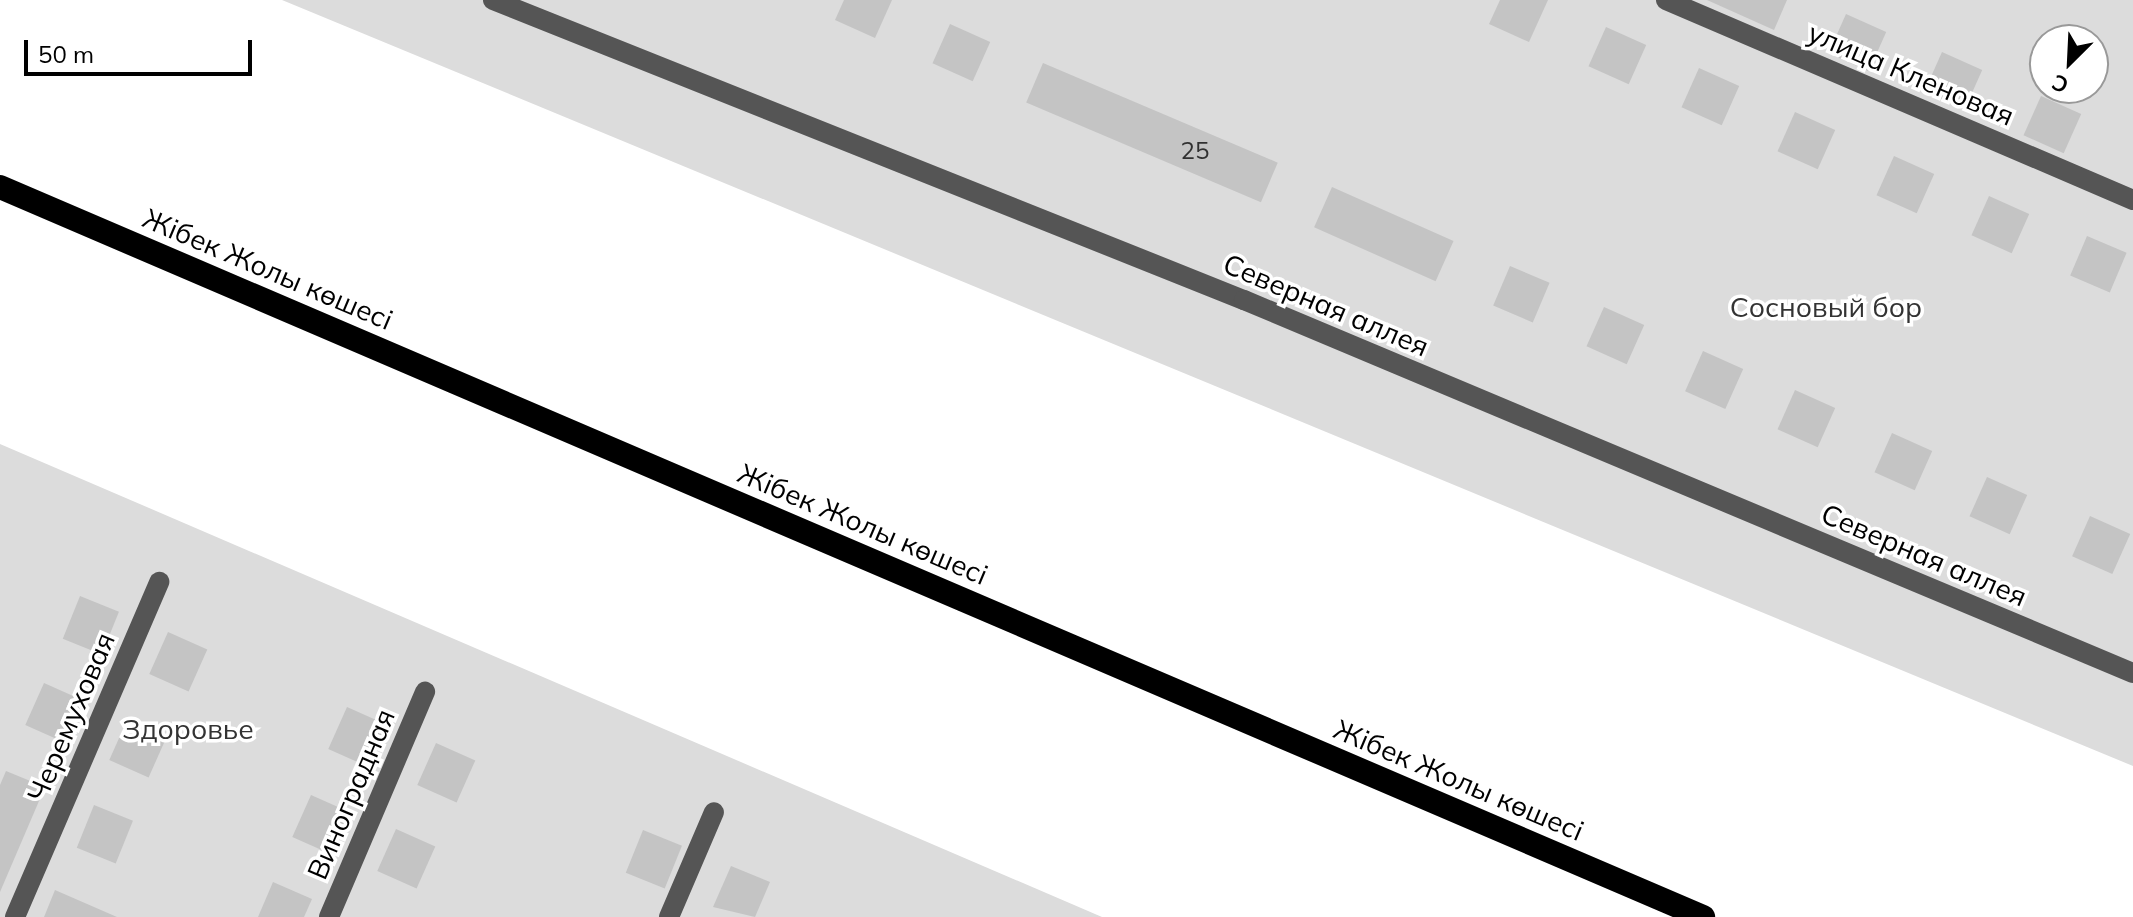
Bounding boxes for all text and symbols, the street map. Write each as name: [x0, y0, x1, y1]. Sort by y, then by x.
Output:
street label: улица Кленовая: [1803, 15, 2019, 133]
scale bar: [28, 24, 256, 74]
north arrow: [2029, 24, 2109, 104]
text: 50 m: [38, 39, 94, 69]
text: С: [2047, 68, 2073, 100]
house number: 25: [1181, 137, 1209, 165]
street label: Жібек Жолы көшесі: [138, 201, 398, 337]
street label: Северная аллея: [1218, 247, 1434, 363]
park label: Сосновый бор: [1730, 290, 1922, 324]
street label: Жібек Жолы көшесі: [733, 456, 993, 592]
street label: Северная аллея: [1816, 497, 2032, 613]
street label: Черемуховая: [20, 627, 122, 807]
street label: Виноградная: [300, 704, 402, 884]
park label: Здоровье: [122, 712, 254, 746]
street label: Жібек Жолы көшесі: [1329, 712, 1589, 848]

